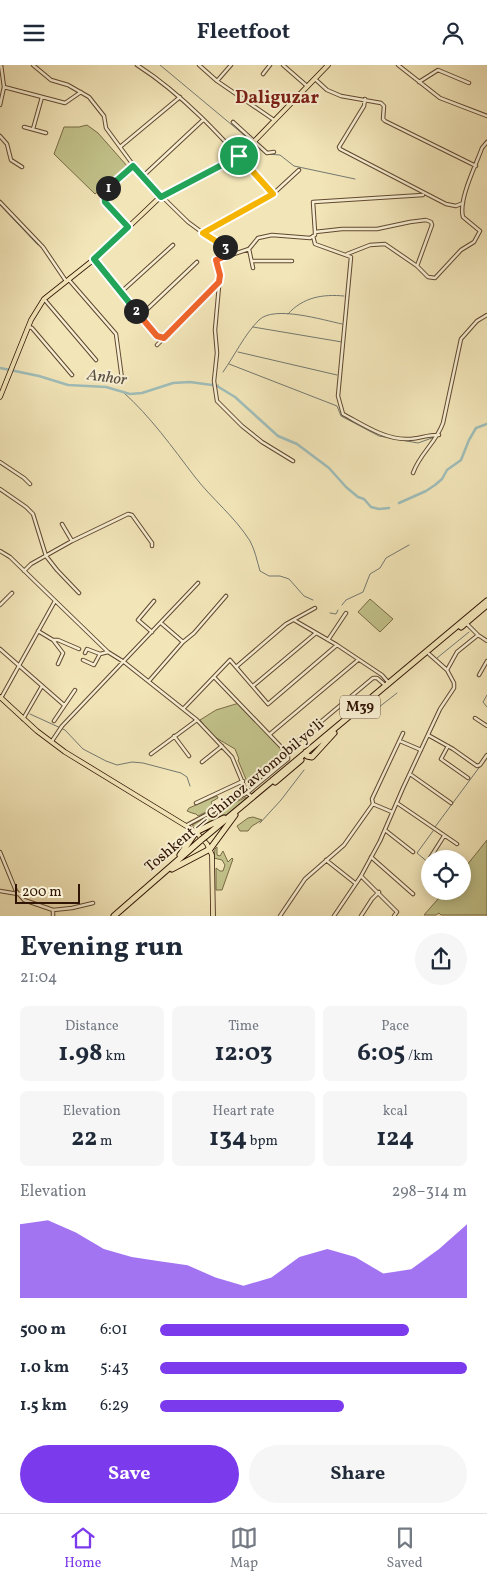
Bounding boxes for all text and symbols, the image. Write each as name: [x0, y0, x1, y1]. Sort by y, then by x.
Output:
text: Fleetfoot: [197, 17, 290, 48]
icon: menu: [20, 19, 48, 47]
icon: person: [439, 19, 467, 47]
district label: Daliguzar: [235, 86, 319, 111]
pin: [218, 135, 260, 177]
icon: arrive: [225, 142, 253, 170]
pin: 1: [96, 175, 120, 201]
text: 1: [106, 179, 111, 198]
pin: 3: [212, 235, 238, 259]
text: 3: [222, 238, 229, 257]
pin: 2: [124, 299, 148, 323]
text: 2: [133, 302, 140, 321]
water label: Anhor: [85, 364, 129, 392]
road number: M39: [340, 695, 380, 719]
street label: Toshkent — Chinoz avtomobil yoʻli: [141, 715, 329, 877]
map controls: [421, 850, 471, 900]
button: locate: [421, 850, 471, 900]
scale bar: [15, 881, 80, 904]
text: 200 m: [22, 883, 62, 902]
text: Evening run: [20, 928, 184, 967]
button: share: [415, 933, 467, 985]
text: 21:04: [20, 967, 57, 989]
text: Distance: [65, 1017, 119, 1036]
text: Time: [228, 1017, 259, 1036]
text: Pace: [381, 1017, 409, 1036]
text: 1.98: [58, 1036, 103, 1071]
text: 12:03: [214, 1036, 272, 1071]
text: 6:05: [357, 1036, 405, 1071]
text: km: [103, 1047, 126, 1066]
text: /km: [405, 1047, 433, 1066]
text: Elevation: [63, 1102, 121, 1121]
text: Heart rate: [213, 1102, 274, 1121]
text: kcal: [383, 1102, 408, 1121]
text: 22: [71, 1121, 97, 1156]
text: 134: [209, 1121, 247, 1156]
text: 124: [376, 1121, 414, 1156]
text: m: [97, 1132, 112, 1151]
text: bpm: [247, 1132, 278, 1151]
text: Elevation: [20, 1181, 87, 1203]
text: 298–314 m: [392, 1181, 467, 1203]
text: 500 m: [20, 1319, 66, 1341]
text: 6:01: [100, 1319, 128, 1341]
text: 1.0 km: [20, 1357, 69, 1379]
text: 5:43: [100, 1357, 129, 1379]
text: 1.5 km: [20, 1395, 67, 1417]
text: 6:29: [100, 1395, 129, 1417]
button: Save: [20, 1445, 239, 1503]
button: Share: [249, 1445, 467, 1503]
tab: Home: [64, 1524, 101, 1573]
tab: Map: [230, 1524, 258, 1573]
tab: Saved: [387, 1524, 423, 1573]

